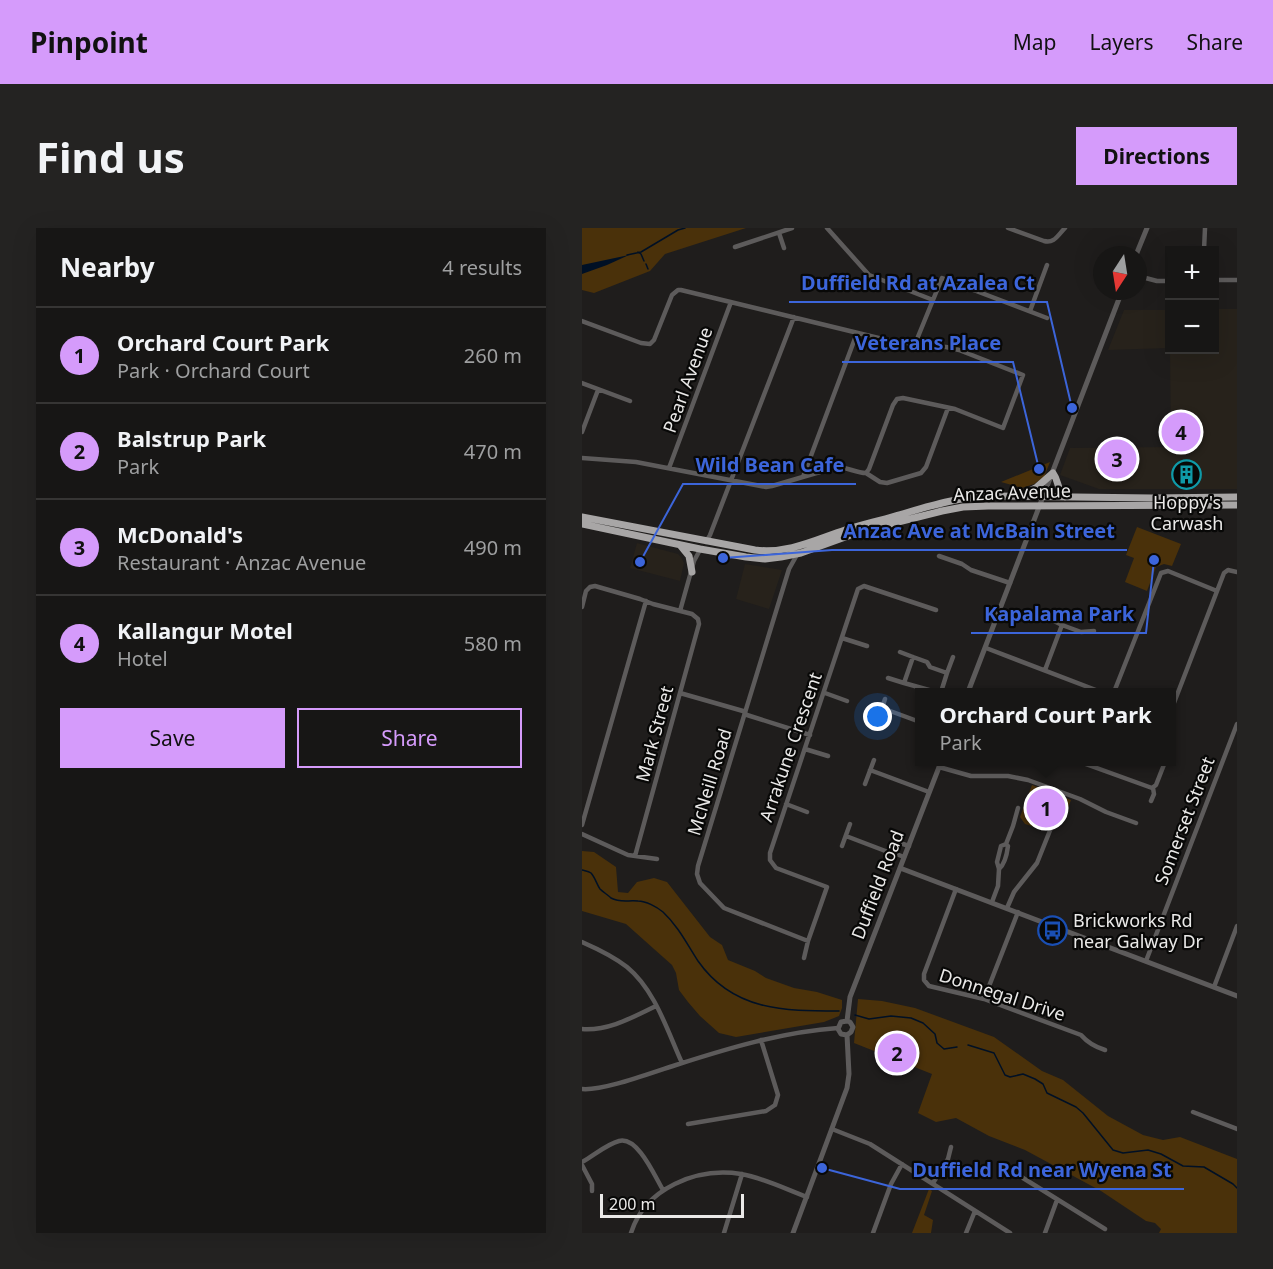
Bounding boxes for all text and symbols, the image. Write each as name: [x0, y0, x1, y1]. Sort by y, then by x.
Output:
text: Pinpoint: [30, 23, 148, 61]
text: Map: [1013, 28, 1057, 56]
text: Layers: [1090, 28, 1154, 56]
text: Share: [1187, 28, 1243, 56]
button: Directions: [1076, 127, 1237, 185]
text: Find us: [36, 128, 185, 185]
north arrow: [1093, 246, 1147, 300]
map controls: [1165, 246, 1219, 354]
button: +: [1165, 246, 1219, 300]
text: Nearby: [60, 249, 155, 285]
text: 4 results: [442, 254, 522, 281]
callout: Duffield Rd at Azalea Ct: [789, 264, 1047, 302]
text: Duffield Rd at Azalea Ct: [801, 269, 1035, 296]
button: −: [1165, 300, 1219, 354]
street label: Pearl Avenue: [657, 323, 717, 436]
callout: Veterans Place: [842, 324, 1013, 362]
text: Orchard Court Park: [117, 327, 329, 357]
text: Veterans Place: [855, 329, 1001, 356]
text: 1: [74, 342, 85, 369]
text: 260 m: [464, 342, 522, 369]
text: Park · Orchard Court: [117, 357, 310, 384]
pin: 4: [1162, 410, 1200, 454]
text: Balstrup Park: [117, 423, 266, 453]
pin: 3: [1098, 436, 1136, 482]
text: 2: [74, 438, 85, 465]
text: 470 m: [464, 438, 522, 465]
callout: Wild Bean Cafe: [683, 446, 856, 484]
text: Wild Bean Cafe: [695, 451, 845, 478]
text: Park: [117, 453, 159, 480]
building icon: Hoppy's Carwash: [1171, 458, 1203, 490]
street label: Anzac Avenue: [953, 478, 1071, 506]
place label: Hoppy's Carwash: [1151, 490, 1223, 535]
callout: Anzac Ave at McBain Street: [832, 512, 1127, 550]
text: Anzac Ave at McBain Street: [843, 517, 1115, 544]
text: McDonald's: [117, 519, 243, 549]
text: 3: [74, 534, 85, 561]
text: 490 m: [464, 534, 522, 561]
text: Restaurant · Anzac Avenue: [117, 549, 366, 576]
callout: Kapalama Park: [971, 595, 1146, 633]
text: Kapalama Park: [984, 600, 1135, 627]
text: Kallangur Motel: [117, 615, 293, 645]
text: 4: [74, 630, 85, 657]
text: 580 m: [464, 630, 522, 657]
text: Hotel: [117, 645, 168, 672]
street label: Arrakune Crescent: [753, 668, 827, 825]
street label: Mark Street: [630, 683, 678, 784]
popup: [915, 688, 1176, 766]
text: Orchard Court Park: [939, 699, 1152, 729]
your location: [863, 702, 892, 731]
button: Save: [60, 708, 285, 768]
button: Share: [297, 708, 522, 768]
street label: McNeill Road: [681, 725, 737, 838]
text: Park: [939, 729, 982, 756]
street label: Somerset Street: [1149, 753, 1220, 888]
pin: 1: [1026, 786, 1066, 830]
street label: Duffield Road: [845, 827, 909, 943]
place label: Brickworks Rd near Galway Dr: [1073, 908, 1204, 953]
bus stop icon: Brickworks Rd near Galway Dr: [1036, 915, 1068, 947]
street label: Donnegal Drive: [936, 962, 1069, 1026]
pin: 2: [878, 1030, 916, 1076]
callout: Duffield Rd near Wyena St: [900, 1151, 1184, 1189]
text: Duffield Rd near Wyena St: [912, 1156, 1172, 1183]
scale bar: [600, 1191, 744, 1218]
text: 200 m: [609, 1193, 656, 1215]

